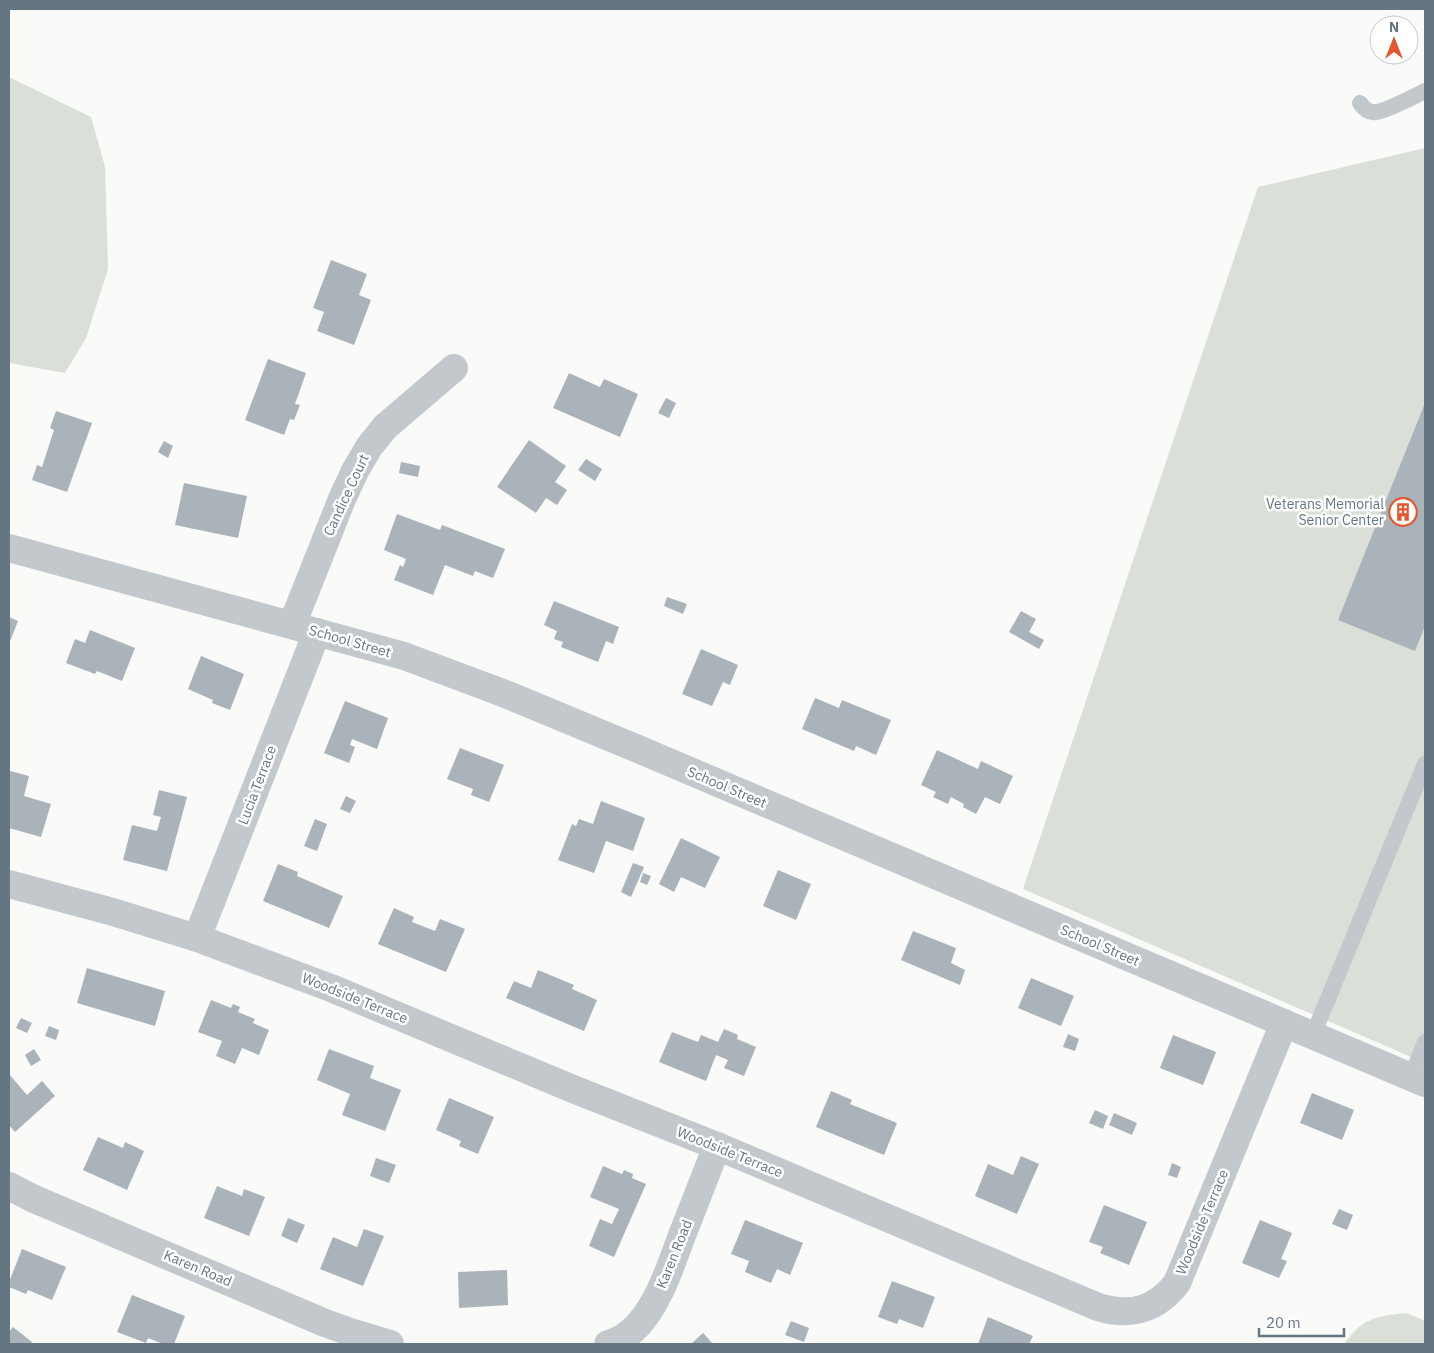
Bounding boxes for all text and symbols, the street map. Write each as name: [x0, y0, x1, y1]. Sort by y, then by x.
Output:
north arrow: [1369, 15, 1419, 65]
text: N: [1389, 18, 1399, 36]
street label: Candice Court: [319, 451, 373, 539]
place label: Veterans Memorial Senior Center: [1266, 495, 1384, 529]
building icon: Veterans Memorial Senior Center: [1388, 497, 1418, 527]
street label: School Street: [307, 621, 393, 661]
street label: Lucia Terrace: [234, 743, 280, 827]
street label: School Street: [685, 762, 769, 812]
street label: School Street: [1058, 920, 1142, 970]
street label: Woodside Terrace: [299, 969, 411, 1028]
street label: Woodside Terrace: [674, 1123, 786, 1182]
street label: Woodside Terrace: [1172, 1166, 1232, 1277]
street label: Karen Road: [652, 1217, 696, 1291]
street label: Karen Road: [161, 1246, 235, 1290]
scale bar: [1259, 1306, 1344, 1338]
text: 20 m: [1266, 1313, 1301, 1332]

